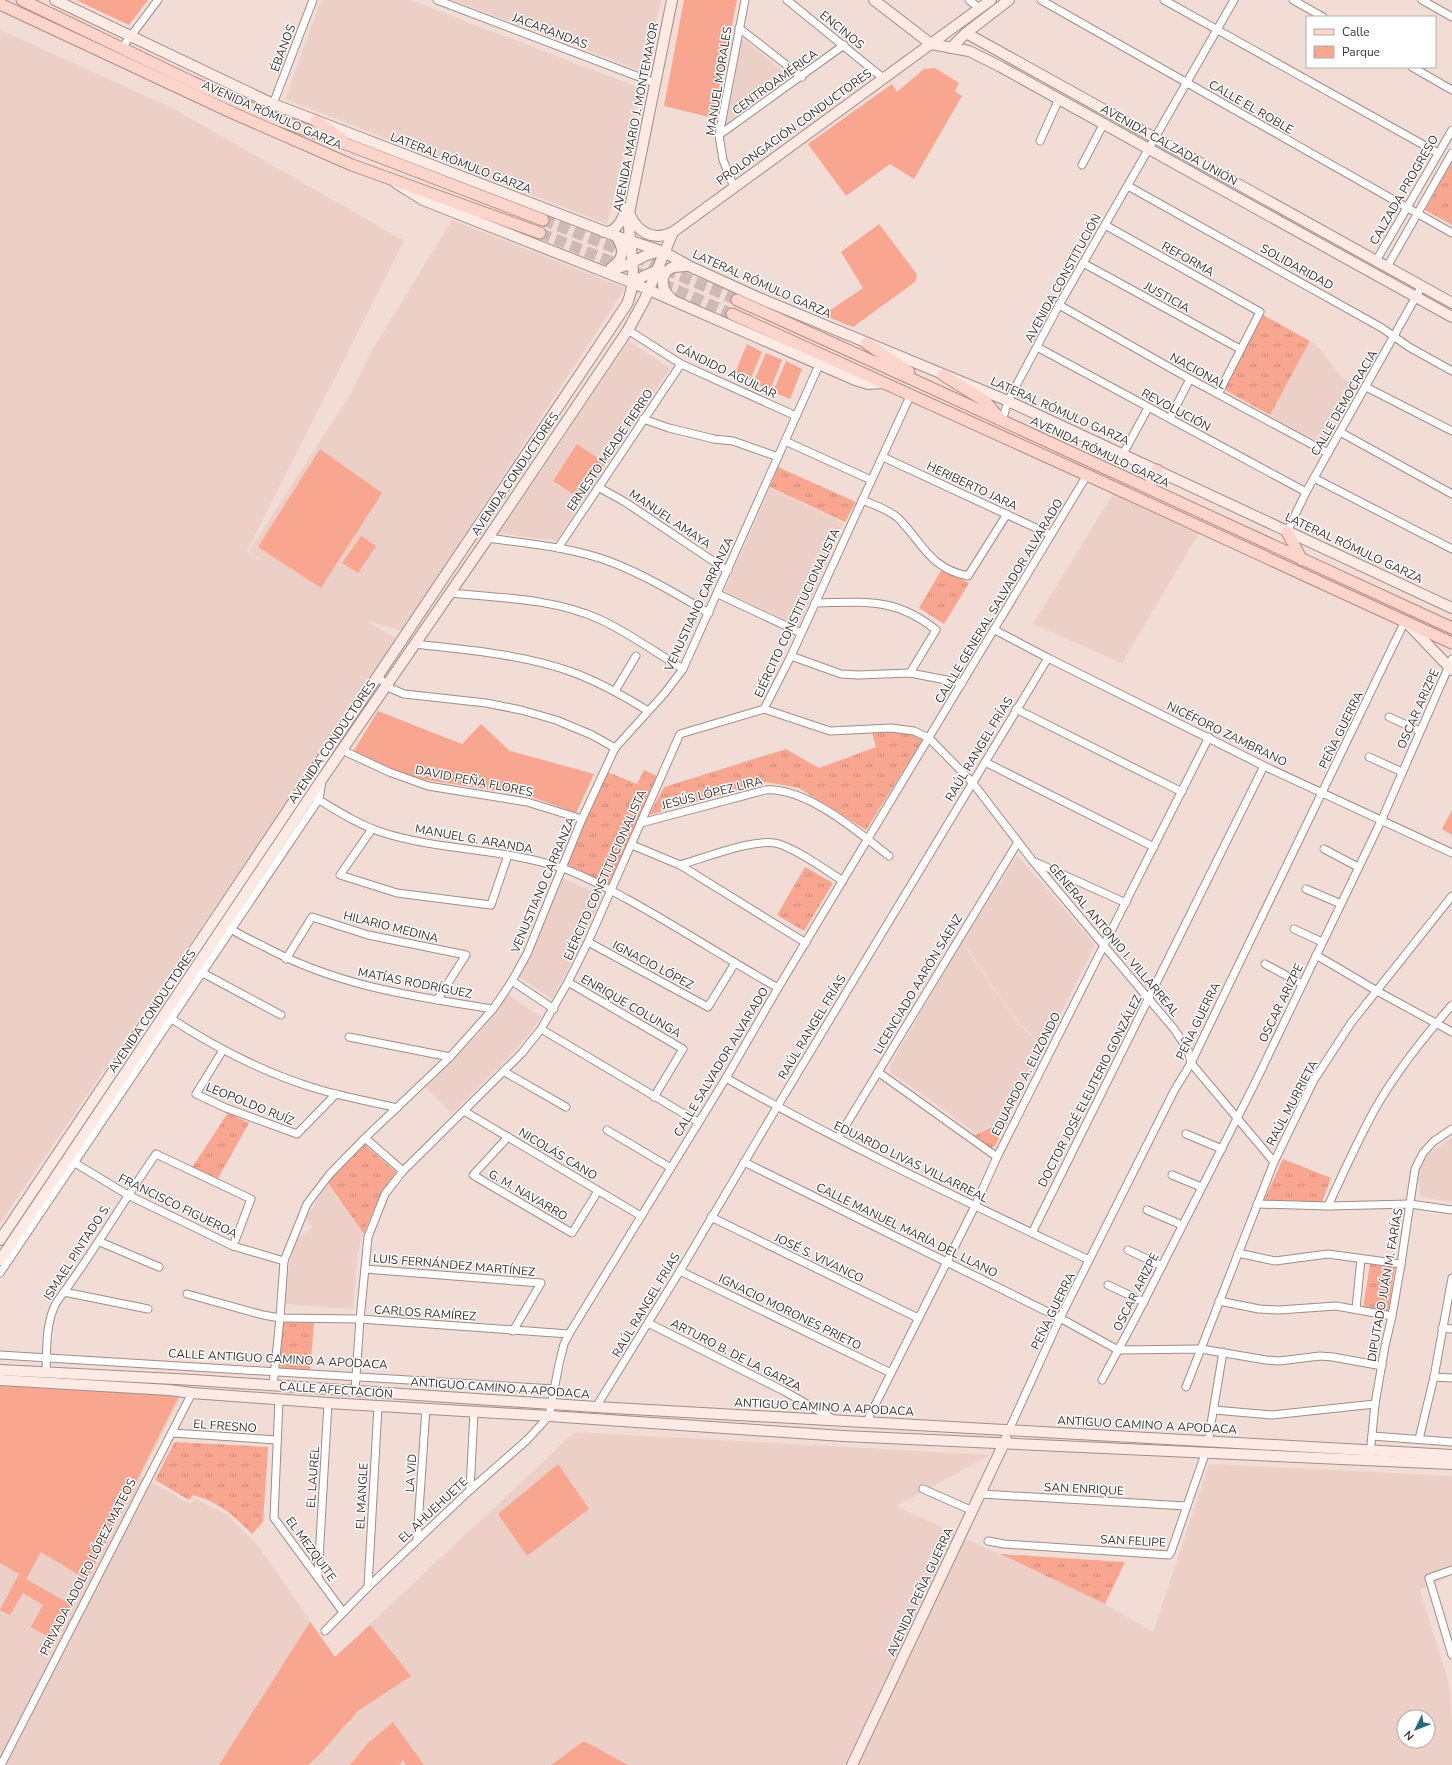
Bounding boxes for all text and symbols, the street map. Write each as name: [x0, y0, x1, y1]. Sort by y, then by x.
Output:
street label: ENCINOS: [817, 7, 867, 53]
street label: JACARANDAS: [509, 9, 590, 53]
legend: [1306, 16, 1436, 68]
street label: AVENIDA MARIO J. MONTEMAYOR: [610, 21, 662, 213]
street label: ÉBANOS: [267, 22, 299, 74]
text: Calle: [1342, 24, 1370, 40]
street label: MANUEL MORALES: [702, 25, 736, 137]
text: Parque: [1342, 44, 1380, 60]
street label: CENTROAMÉRICA: [729, 45, 821, 118]
street label: PROLONGACIÓN CONDUCTORES: [713, 65, 875, 189]
street label: CALLE EL ROBLE: [1206, 76, 1296, 138]
street label: AVENIDA RÓMULO GARZA: [199, 77, 345, 153]
street label: AVENIDA CALZADA UNIÓN: [1098, 101, 1240, 189]
street label: LATERAL RÓMULO GARZA: [388, 129, 534, 197]
street label: CALZADA PROGRESO: [1366, 132, 1442, 248]
street label: AVENIDA CONSTITUCIÓN: [1021, 211, 1105, 345]
street label: REFORMA: [1159, 238, 1217, 280]
street label: SOLIDARIDAD: [1258, 240, 1336, 294]
street label: LATERAL RÓMULO GARZA: [690, 246, 834, 322]
street label: JUSTICIA: [1140, 277, 1193, 316]
street label: CÁNDIDO AGUILAR: [673, 340, 779, 402]
street label: CALLE DEMOCRACIA: [1307, 347, 1381, 459]
street label: NACIONAL: [1167, 349, 1229, 393]
street label: LATERAL RÓMULO GARZA: [988, 373, 1132, 449]
street label: REVOLUCIÓN: [1139, 385, 1213, 435]
street label: ERNESTO MEADE FIERRO: [563, 386, 657, 514]
street label: AVENIDA CONDUCTORES: [468, 409, 562, 539]
street label: AVENIDA RÓMULO GARZA: [1028, 413, 1172, 491]
street label: HERIBERTO JARA: [924, 458, 1020, 514]
street label: MANUEL AMAYA: [626, 486, 714, 552]
street label: CALLLE GENERAL SALVADOR ALVARADO: [931, 496, 1067, 706]
street label: LATERAL RÓMULO GARZA: [1283, 509, 1426, 587]
street label: EJÉRCITO CONSTITUCIONALISTA: [751, 525, 843, 700]
street label: VENUSTIANO CARRANZA: [660, 534, 737, 675]
street label: OSCAR ARIZPE: [1393, 667, 1443, 751]
street label: AVENIDA CONDUCTORES: [285, 677, 379, 807]
street label: PEÑA GUERRA: [1315, 688, 1367, 771]
street label: RAÚL RANGEL FRÍAS: [941, 694, 1017, 804]
street label: NICÉFORO ZAMBRANO: [1164, 698, 1290, 770]
street label: DAVID PEÑA FLORES: [414, 762, 534, 800]
street label: JESÚS LÓPEZ LIRA: [659, 773, 764, 814]
street label: EJÉRCITO CONSTITUCIONALISTA: [560, 787, 650, 963]
street label: VENUSTIANO CARRANZA: [507, 814, 579, 956]
street label: MANUEL G. ARANDA: [414, 821, 534, 857]
street label: GENERAL ANTONIO I. VILLARREAL: [1045, 860, 1183, 1020]
street label: HILARIO MEDINA: [342, 907, 440, 947]
street label: LICENCIADO AARÓN SÁENZ: [870, 911, 966, 1057]
street label: IGNACIO LÓPEZ: [610, 937, 696, 993]
street label: AVENIDA CONDUCTORES: [105, 946, 199, 1076]
street label: OSCAR ARIZPE: [1255, 961, 1307, 1045]
street label: MATÍAS RODRÍGUEZ: [356, 964, 474, 1002]
street label: ENRIQUE COLUNGA: [578, 971, 684, 1041]
street label: RAÚL RANGEL FRÍAS: [774, 972, 850, 1082]
street label: PEÑA GUERRA: [1172, 979, 1224, 1062]
street label: CALLE SALVADOR ALVARADO: [670, 984, 772, 1140]
street label: DOCTOR JOSÉ ELEUTERIO GONZÁLEZ: [1034, 992, 1146, 1190]
street label: EDUARDO A. ELIZONDO: [988, 1009, 1064, 1139]
street label: RAÚL MURRIETA: [1263, 1057, 1321, 1149]
street label: LEOPOLDO RUÍZ: [203, 1079, 297, 1129]
street label: EDUARDO LIVAS VILLARREAL: [831, 1118, 991, 1207]
street label: NICOLÁS CANO: [516, 1124, 600, 1184]
street label: G. M. NAVARRO: [485, 1166, 571, 1224]
street label: FRANCISCO FIGUEROA: [116, 1170, 240, 1242]
street label: CALLE MANUEL MARÍA DEL LLANO: [814, 1179, 1000, 1281]
street label: ISMAEL PINTADO S.: [40, 1201, 114, 1303]
street label: DIPUTADO JUÁN M. FARÍAS: [1364, 1207, 1406, 1363]
street label: JOSÉ S. VIVANCO: [771, 1229, 866, 1287]
street label: LUIS FERNÁNDEZ MARTÍNEZ: [372, 1250, 536, 1280]
street label: RAÚL RANGEL FRÍAS: [608, 1250, 684, 1360]
street label: OSCAR ARIZPE: [1109, 1250, 1163, 1334]
street label: PEÑA GUERRA: [1027, 1269, 1079, 1352]
street label: IGNACIO MORONES PRIETO: [716, 1270, 864, 1354]
street label: CARLOS RAMÍREZ: [373, 1301, 477, 1325]
street label: ARTURO B. DE LA GARZA: [668, 1315, 804, 1395]
street label: CALLE ANTIGUO CAMINO A APODACA: [168, 1345, 388, 1373]
street label: ANTIGUO CAMINO A APODACA: [410, 1374, 591, 1402]
street label: CALLE AFECTACIÓN: [279, 1378, 393, 1402]
street label: ANTIGUO CAMINO A APODACA: [734, 1394, 915, 1420]
street label: ANTIGUO CAMINO A APODACA: [1057, 1412, 1238, 1438]
street label: EL FRESNO: [193, 1416, 257, 1436]
street label: EL LAUREL: [303, 1445, 323, 1508]
street label: LA VID: [402, 1453, 420, 1493]
street label: EL MANGLE: [352, 1462, 372, 1530]
street label: EL AHUEHUETE: [395, 1474, 471, 1546]
street label: PRIVADA ADOLFO LÓPEZ MATEOS: [36, 1476, 140, 1658]
street label: SAN ENRIQUE: [1044, 1479, 1124, 1499]
street label: EL MEZQUITE: [282, 1514, 340, 1584]
street label: AVENIDA PEÑA GUERRA: [883, 1525, 957, 1659]
street label: SAN FELIPE: [1100, 1531, 1166, 1551]
north arrow: [1396, 1709, 1436, 1749]
text: N: [1401, 1727, 1417, 1744]

